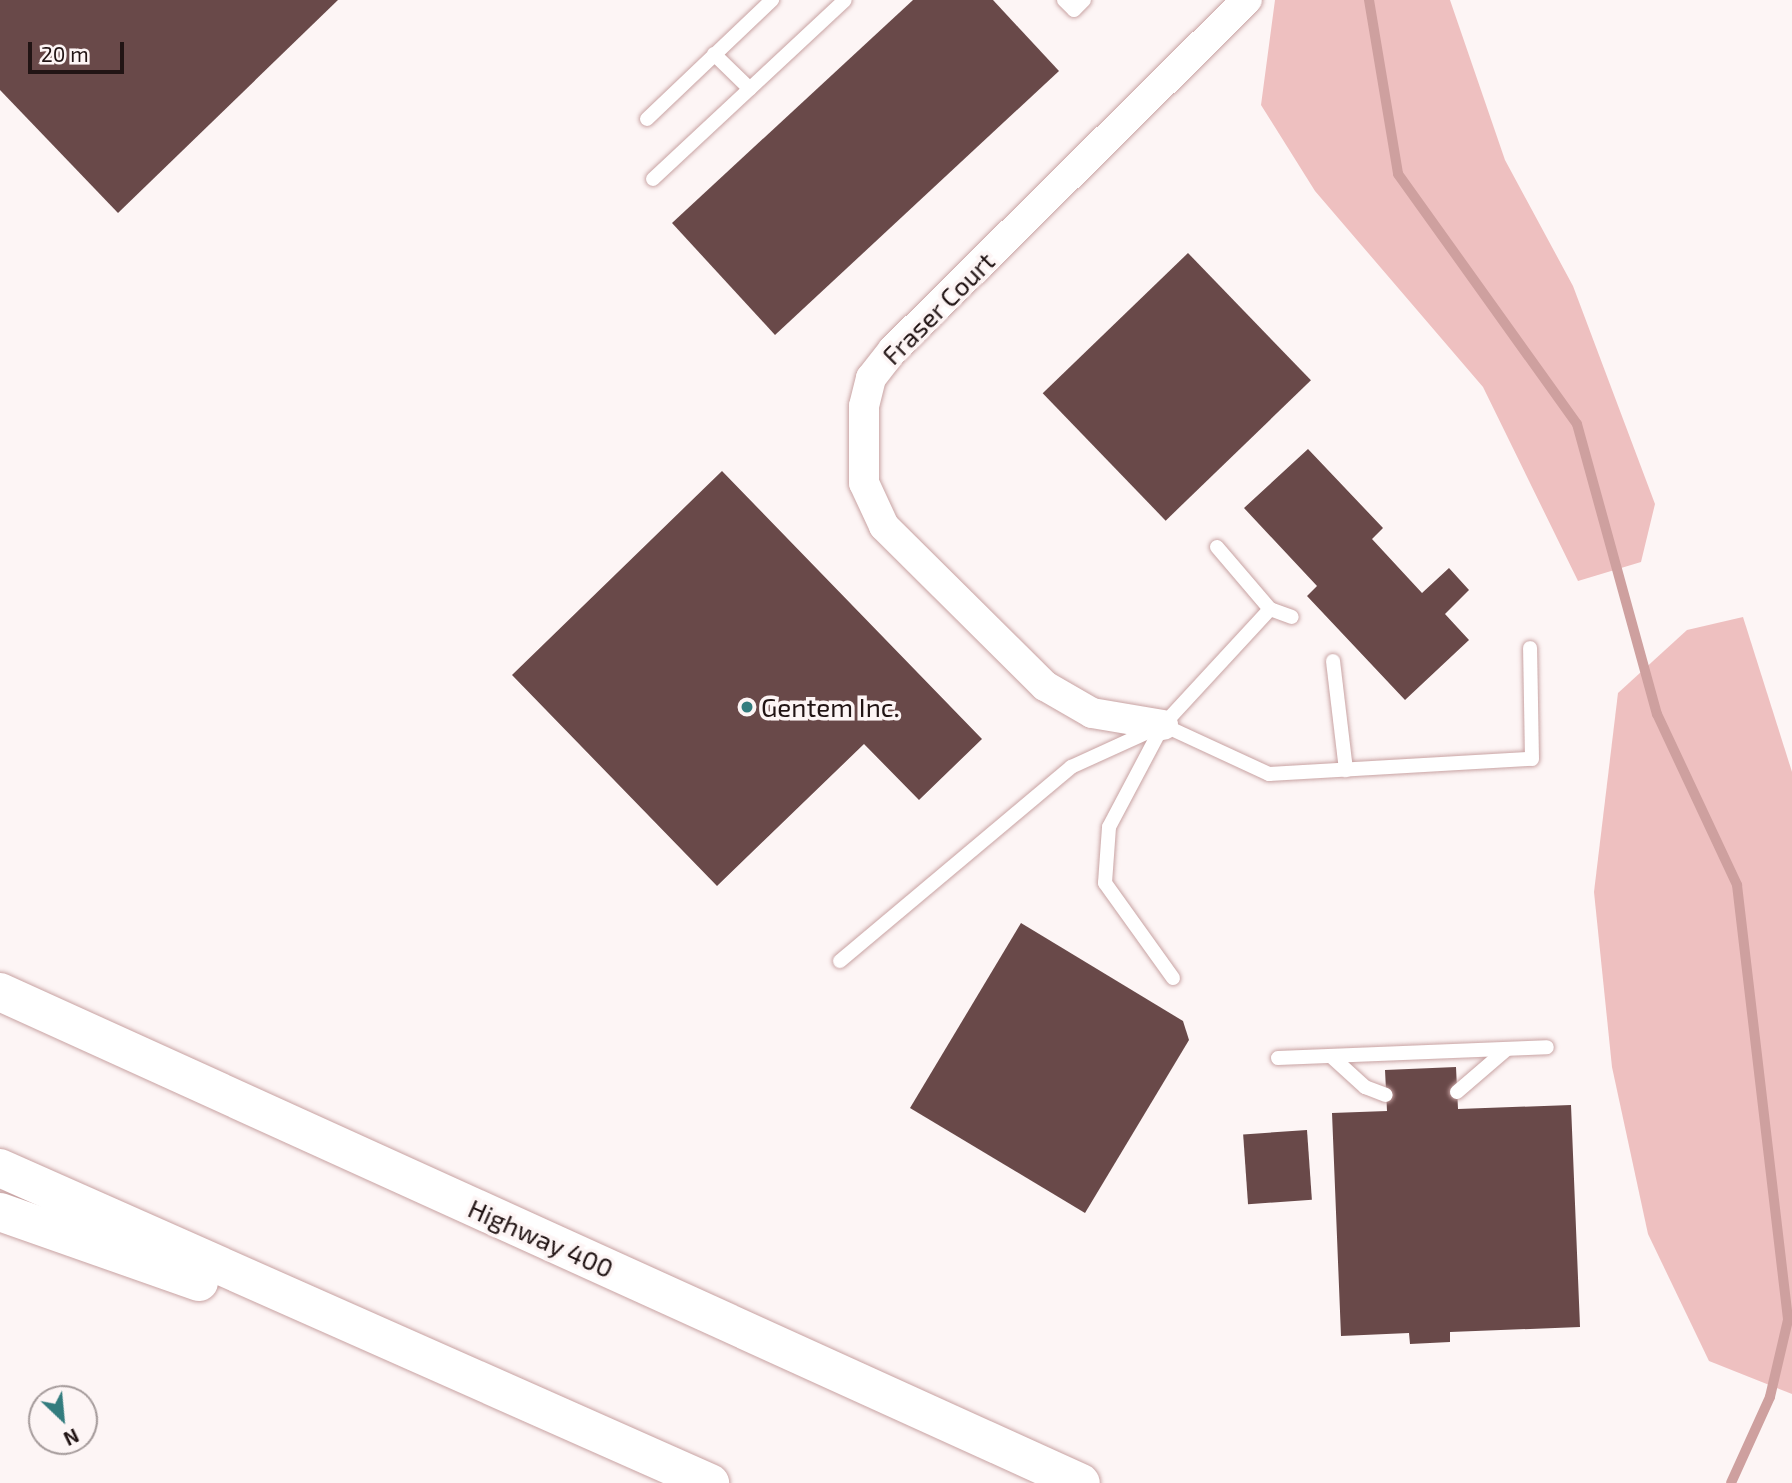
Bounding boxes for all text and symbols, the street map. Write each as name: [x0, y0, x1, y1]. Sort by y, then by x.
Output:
scale bar: [32, 28, 128, 72]
text: 20 m: [41, 41, 89, 66]
street label: Fraser Court: [875, 245, 1001, 371]
place label: Gentem Inc.: [761, 691, 899, 723]
marker: Gentem Inc.: [739, 699, 755, 715]
street label: Highway 400: [463, 1192, 619, 1284]
north arrow: [28, 1385, 98, 1455]
text: N: [60, 1424, 83, 1451]

